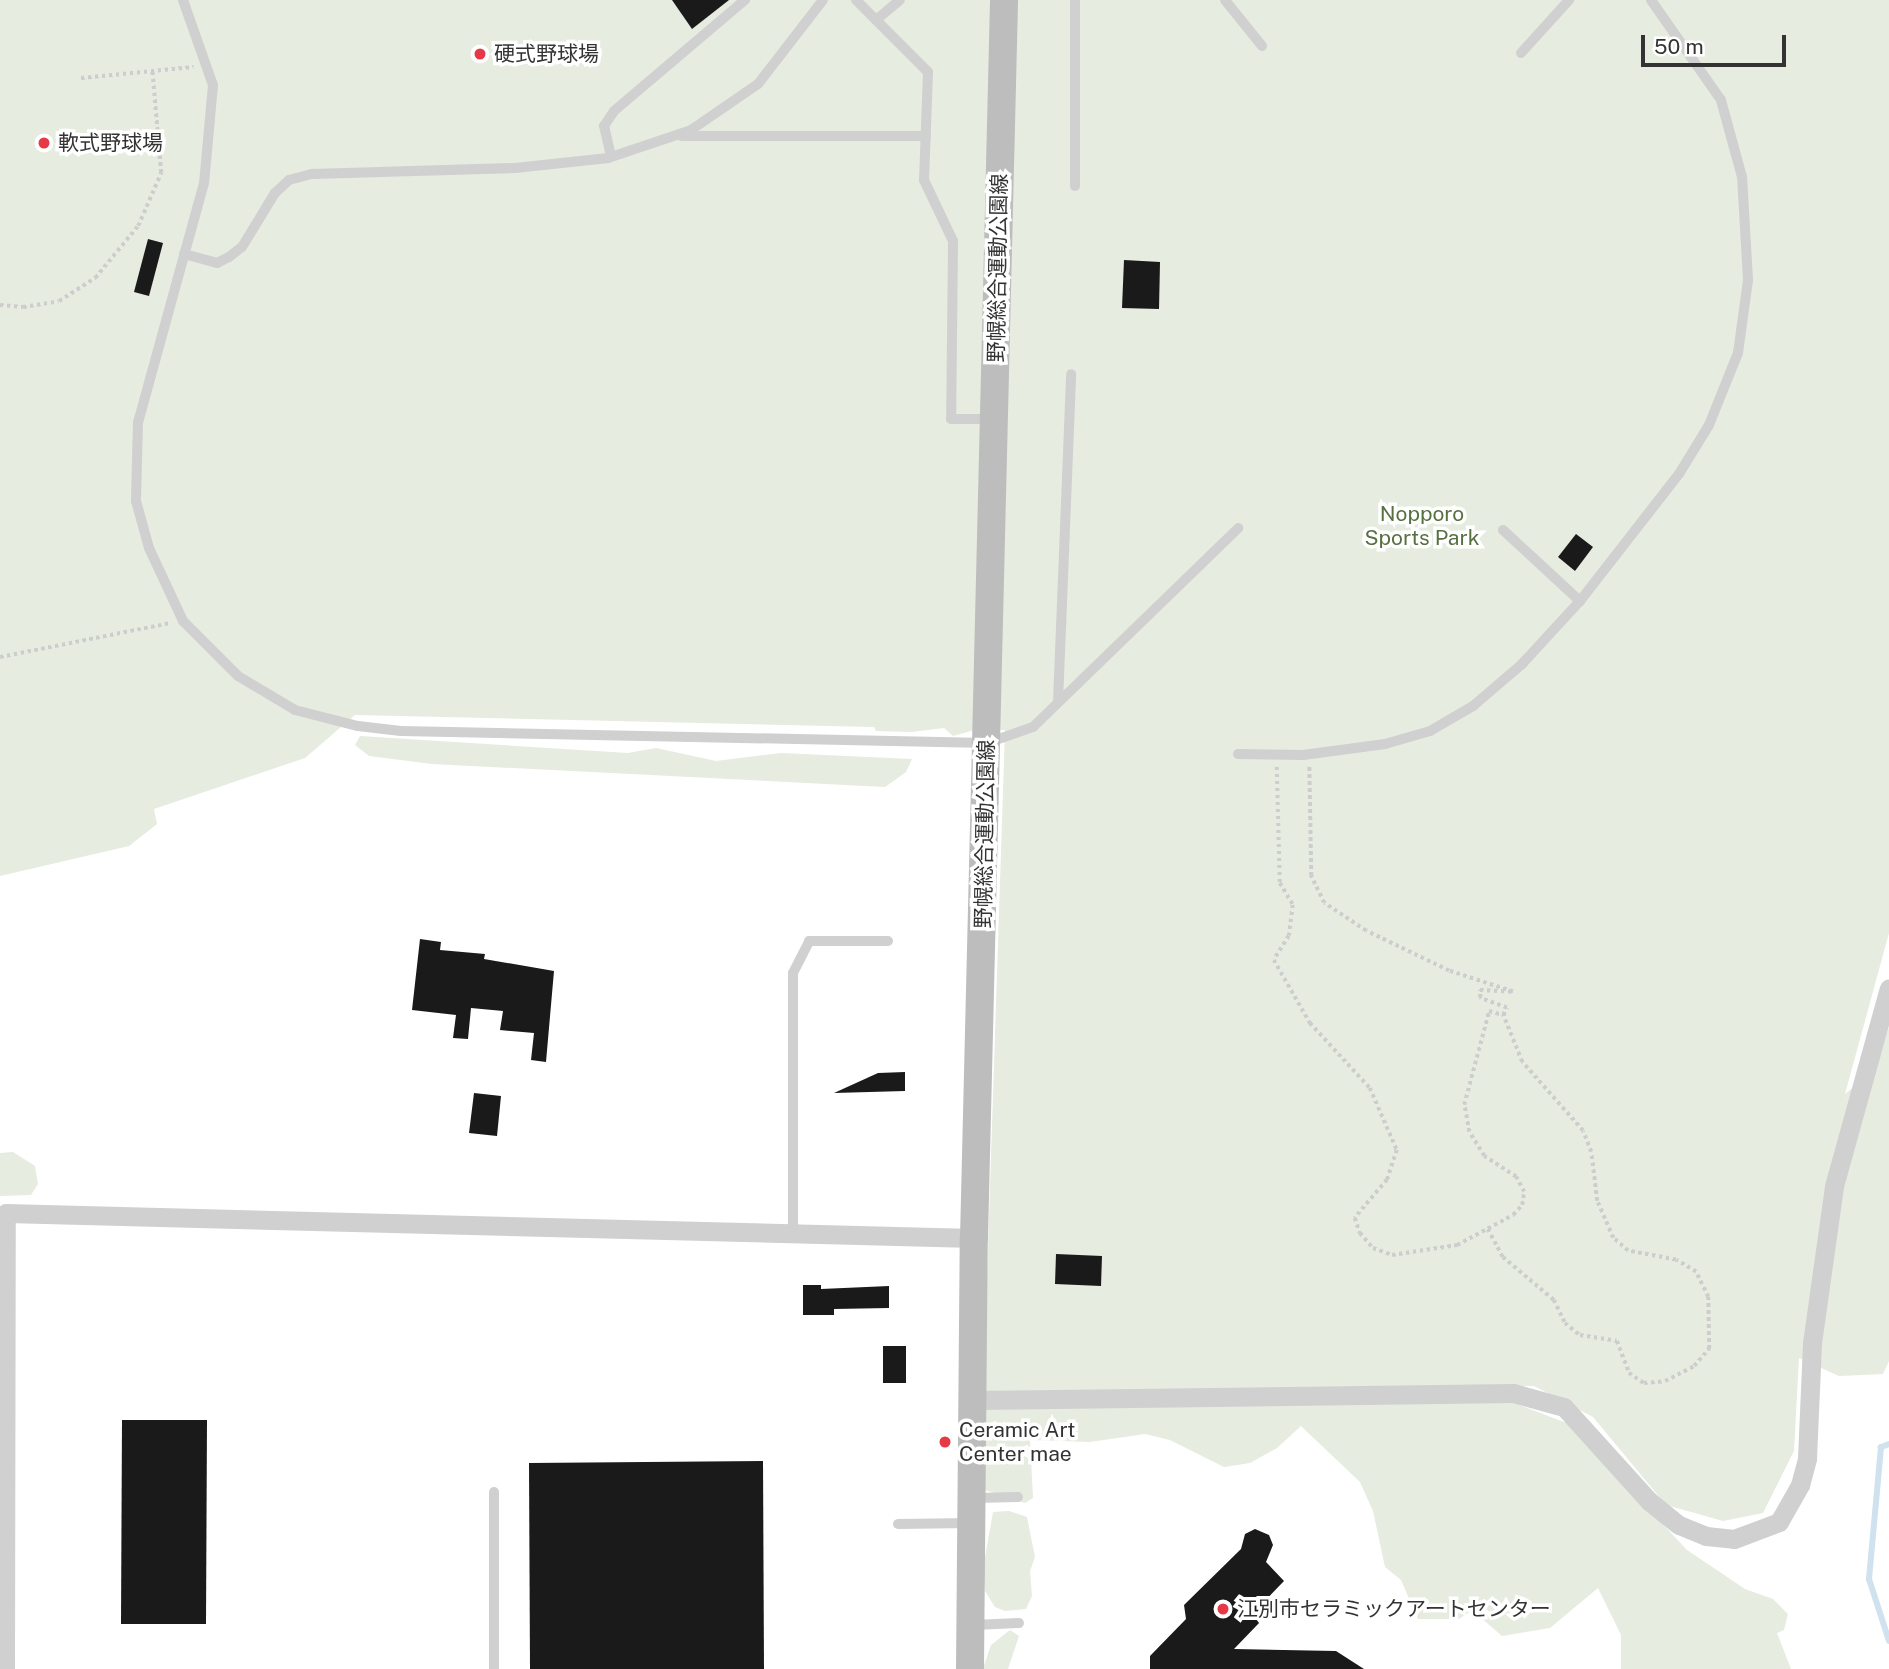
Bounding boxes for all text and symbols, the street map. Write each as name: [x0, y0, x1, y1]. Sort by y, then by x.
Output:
scale bar: [1644, 21, 1789, 65]
text: 50 m: [1654, 34, 1704, 59]
place label: 硬式野球場: [494, 41, 599, 67]
marker: 硬式野球場: [472, 46, 488, 62]
place label: 軟式野球場: [58, 130, 163, 156]
marker: 軟式野球場: [36, 135, 52, 151]
street label: 野幌総合運動公園線: [984, 173, 1012, 363]
park label: Nopporo Sports Park: [1365, 501, 1479, 551]
street label: 野幌総合運動公園線: [971, 739, 999, 929]
place label: Ceramic Art Center mae: [959, 1417, 1076, 1467]
marker: Ceramic Art Center mae: [937, 1434, 953, 1450]
place label: 江別市セラミックアートセンター: [1237, 1596, 1551, 1622]
marker: 江別市セラミックアートセンター: [1215, 1601, 1231, 1617]

